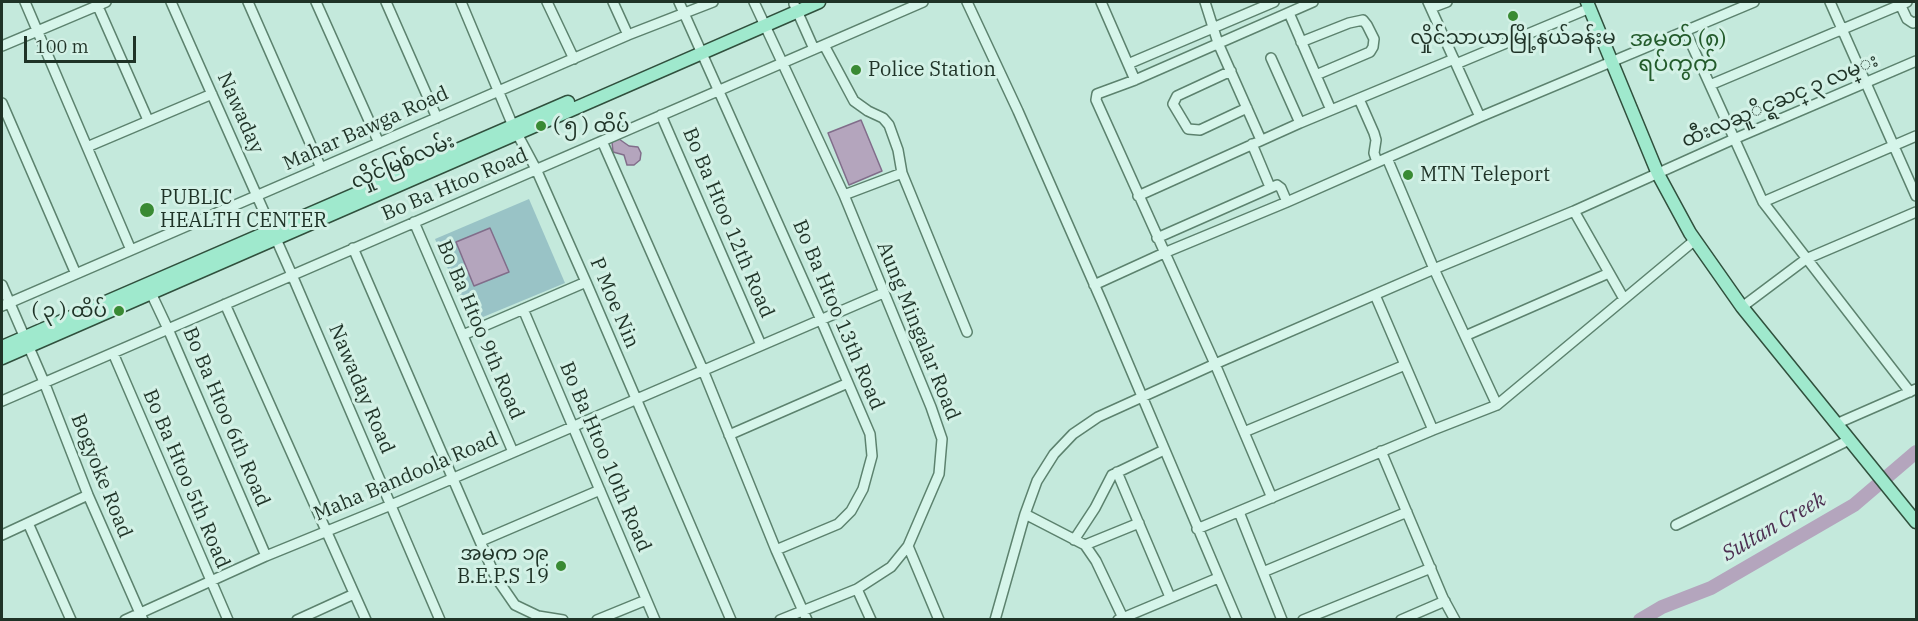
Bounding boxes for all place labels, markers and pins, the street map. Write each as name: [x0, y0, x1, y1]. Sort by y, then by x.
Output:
marker: လှိုင်သာယာမြို့နယ်ခန်းမ: [1506, 9, 1520, 23]
place label: လှိုင်သာယာမြို့နယ်ခန်းမ: [1410, 26, 1616, 50]
place label: Police Station: [868, 58, 996, 82]
marker: Police Station: [849, 63, 863, 77]
place label: ( ၅ ) ထိပ်: [553, 114, 630, 138]
marker: ( ၅ ) ထိပ်: [534, 119, 548, 133]
place label: MTN Teleport: [1420, 163, 1550, 187]
marker: MTN Teleport: [1401, 168, 1415, 182]
place label: PUBLIC HEALTH CENTER: [160, 186, 327, 233]
marker: PUBLIC HEALTH CENTER: [138, 201, 156, 219]
place label: ( ၃ ) ထိပ်: [32, 299, 107, 323]
marker: ( ၃ ) ထိပ်: [112, 304, 126, 318]
place label: အမက ၁၉ B.E.P.S 19: [457, 542, 549, 589]
marker: အမက ၁၉ B.E.P.S 19: [554, 559, 568, 573]

